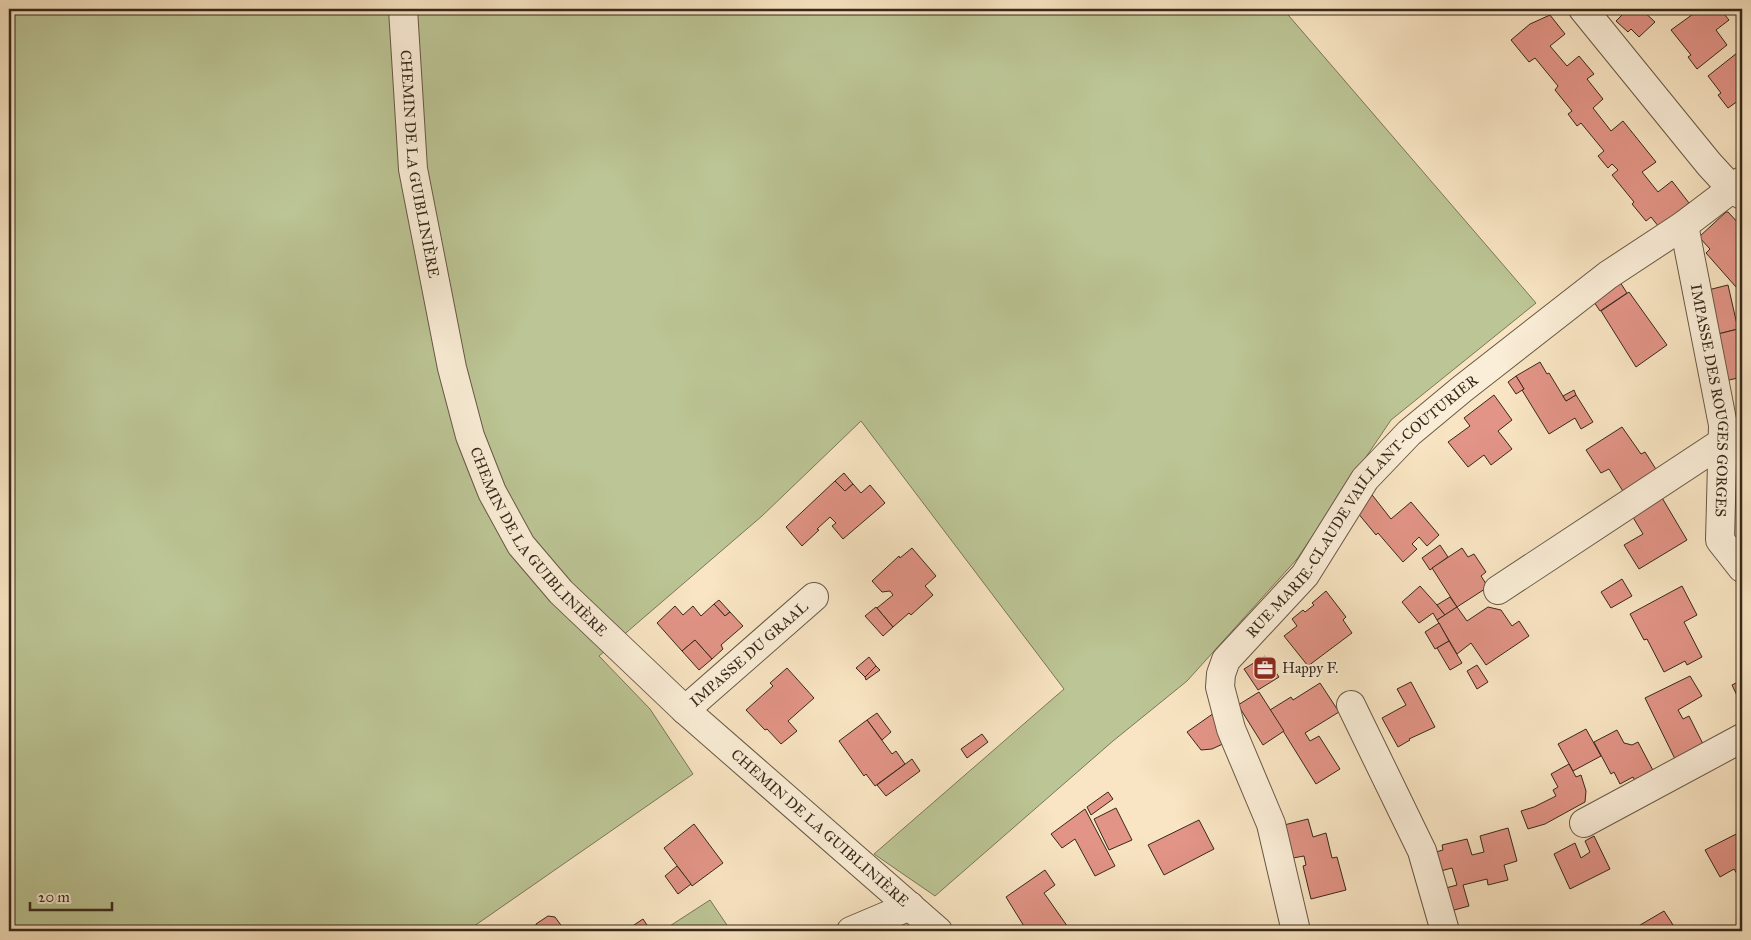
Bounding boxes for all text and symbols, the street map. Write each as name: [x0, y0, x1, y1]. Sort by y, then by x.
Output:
street label: CHEMIN DE LA GUIBLINIÈRE: [397, 49, 443, 280]
street label: IMPASSE DES ROUGES GORGES: [1687, 282, 1732, 517]
street label: RUE MARIE-CLAUDE VAILLANT-COUTURIER: [1242, 371, 1482, 641]
street label: CHEMIN DE LA GUIBLINIÈRE: [466, 444, 611, 640]
street label: IMPASSE DU GRAAL: [686, 597, 812, 711]
office icon: Happy F.: [1252, 655, 1278, 681]
place label: Happy F.: [1282, 659, 1338, 677]
street label: CHEMIN DE LA GUIBLINIÈRE: [727, 745, 913, 910]
scale bar: [30, 880, 112, 912]
text: 20 m: [38, 888, 70, 906]

